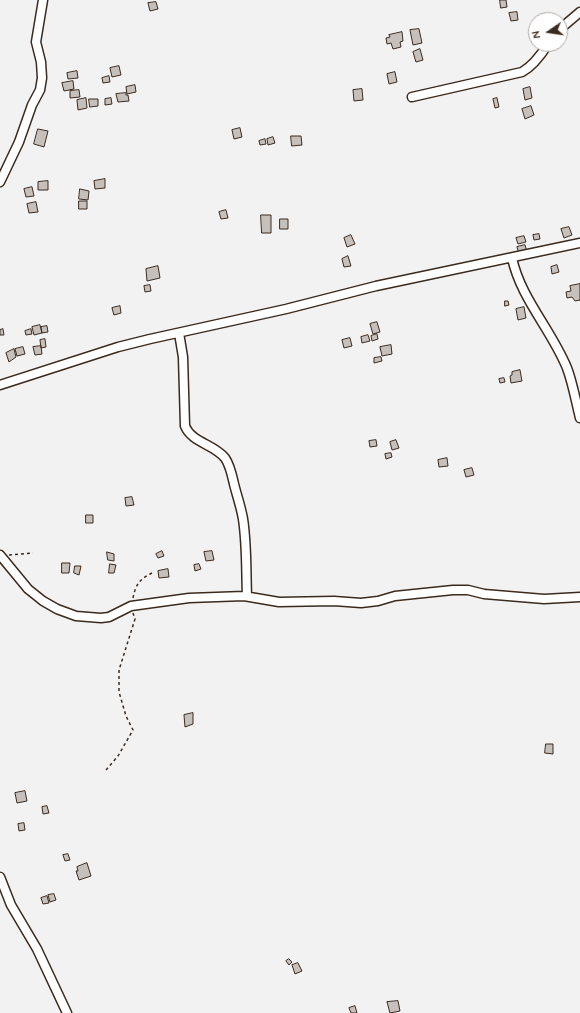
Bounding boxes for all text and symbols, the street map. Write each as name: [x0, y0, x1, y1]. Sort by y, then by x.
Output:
north arrow: [528, 12, 568, 52]
text: N: [530, 29, 545, 40]

